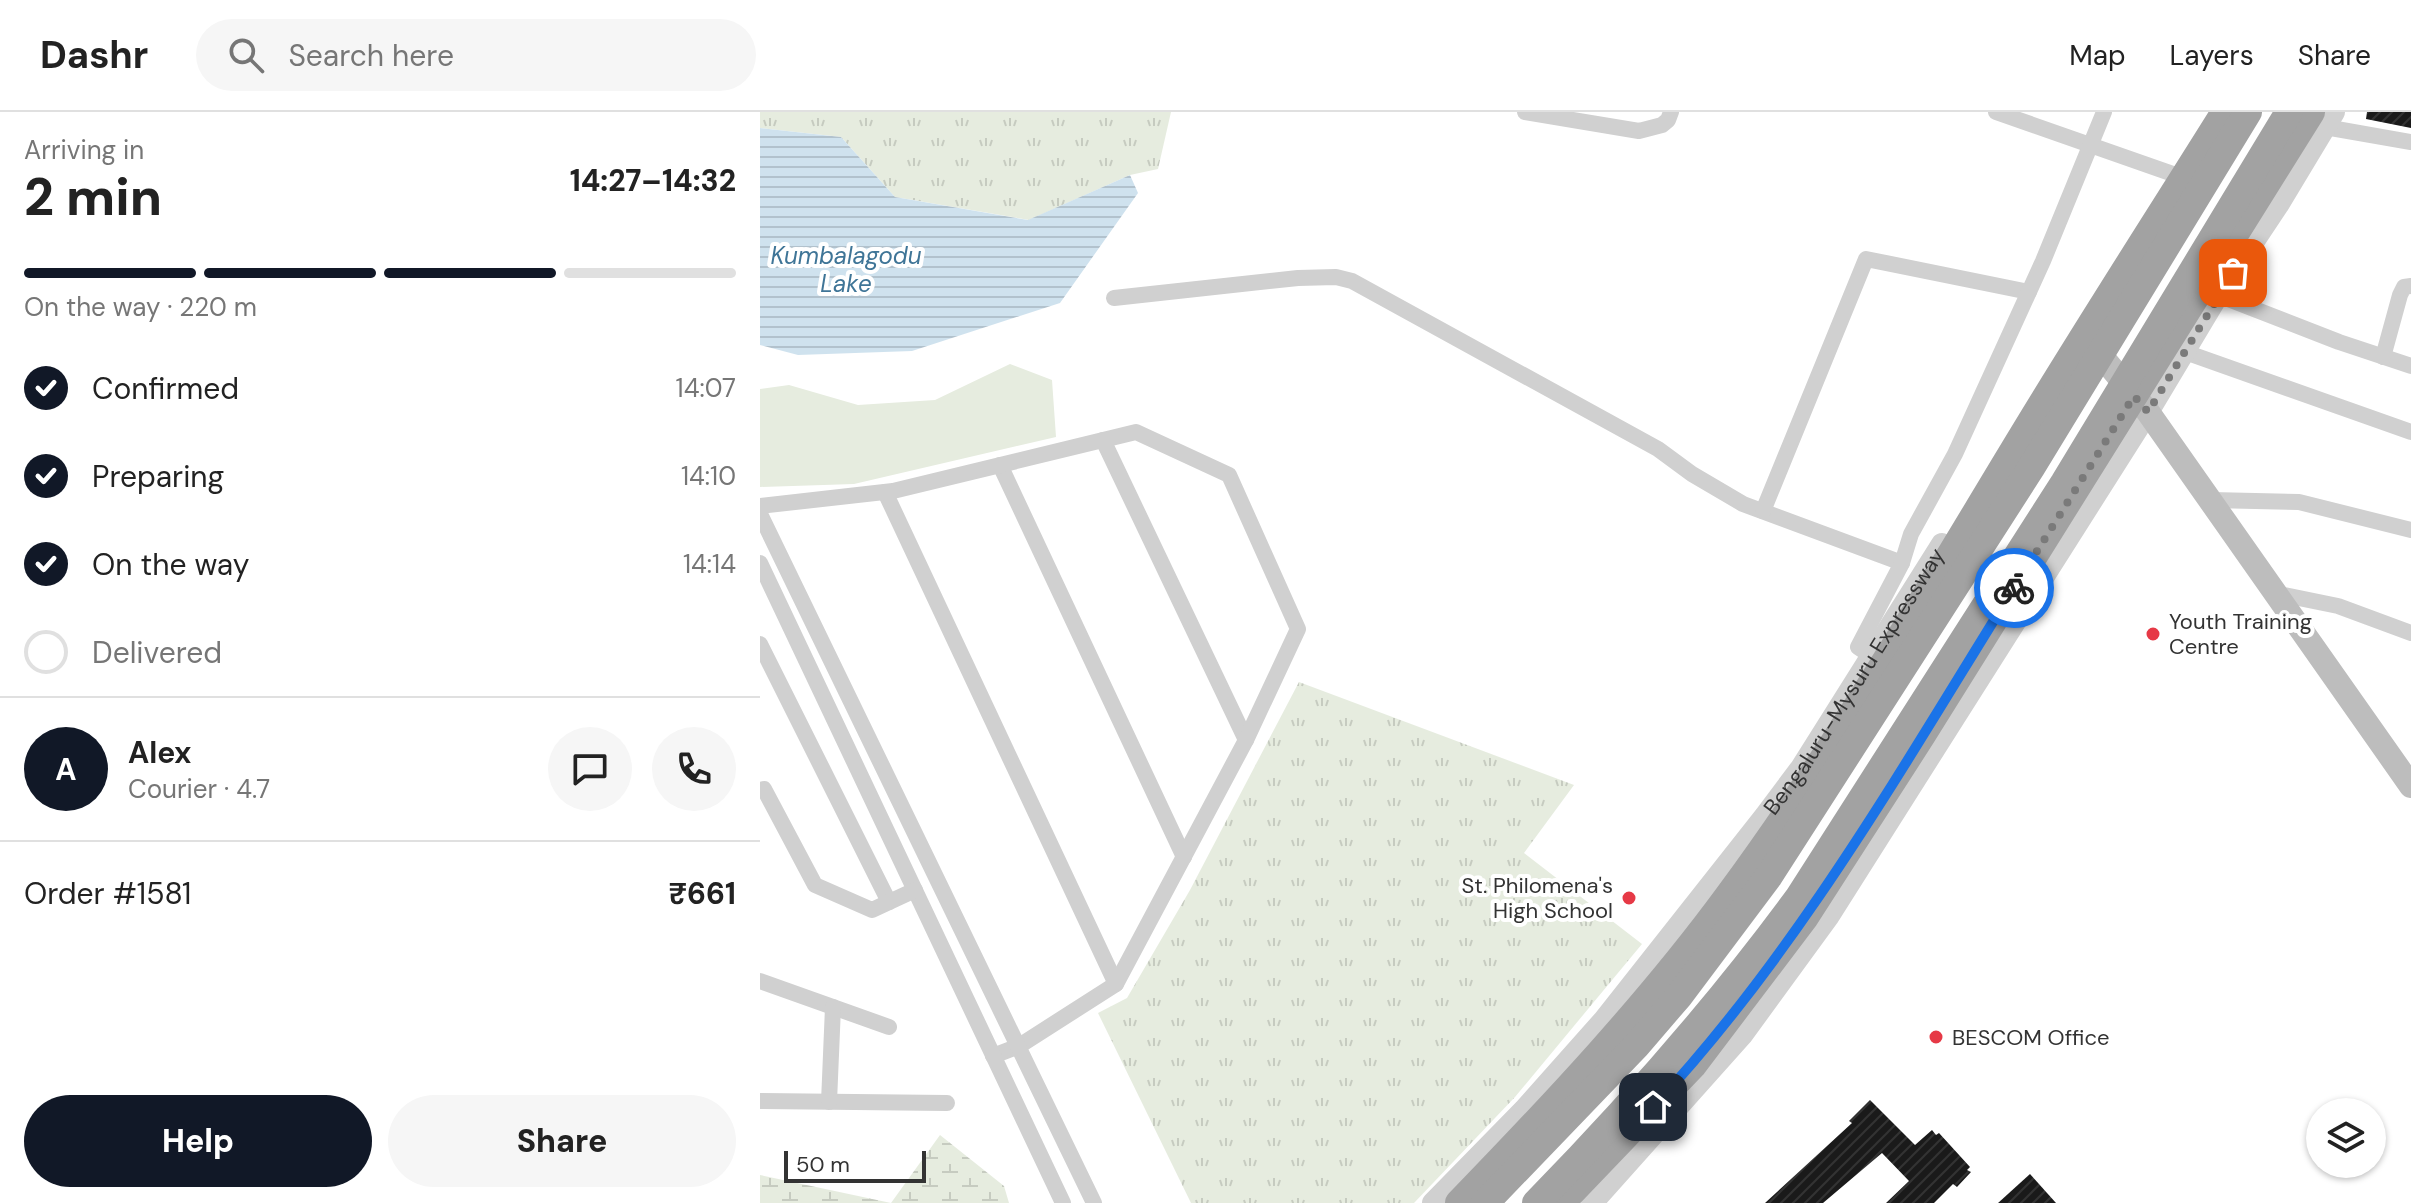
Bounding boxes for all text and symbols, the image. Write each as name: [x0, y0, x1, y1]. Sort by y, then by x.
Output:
search box: [196, 19, 756, 91]
text: Dashr: [40, 30, 148, 80]
icon: search: [224, 33, 268, 77]
text: Search here: [288, 36, 454, 75]
text: Map: [2069, 37, 2126, 74]
text: Layers: [2170, 37, 2254, 74]
text: Share: [2298, 37, 2371, 74]
text: Arriving in: [24, 133, 144, 167]
text: 14:27–14:32: [570, 161, 736, 200]
text: 2 min: [24, 163, 162, 231]
pin: [2199, 239, 2267, 307]
water label: Kumbalagodu Lake: [770, 240, 922, 299]
icon: bag: [2211, 251, 2255, 295]
text: On the way · 220 m: [24, 290, 257, 324]
icon: check: [24, 366, 68, 410]
text: Confirmed: [92, 369, 239, 408]
text: 14:07: [676, 371, 736, 405]
icon: check: [24, 454, 68, 498]
text: Preparing: [92, 457, 224, 496]
text: 14:10: [681, 459, 736, 493]
icon: check: [24, 542, 68, 586]
street label: Bengaluru-Mysuru Expressway: [1757, 542, 1951, 820]
text: On the way: [92, 545, 249, 584]
text: 14:14: [683, 547, 736, 581]
courier: [1974, 548, 2054, 628]
icon: bike: [1992, 566, 2036, 610]
place label: Youth Training Centre: [2169, 607, 2312, 661]
marker: Youth Training Centre: [2144, 625, 2162, 643]
text: Delivered: [92, 633, 222, 672]
button: chat: [548, 727, 632, 811]
button: phone: [652, 727, 736, 811]
text: Alex: [128, 733, 191, 772]
text: A: [55, 750, 77, 789]
text: Courier · 4.7: [128, 772, 270, 806]
place label: St. Philomena's High School: [1462, 871, 1613, 925]
text: Order #1581: [24, 874, 191, 913]
text: ₹661: [669, 874, 736, 913]
marker: St. Philomena's High School: [1620, 889, 1638, 907]
place label: BESCOM Office: [1952, 1023, 2110, 1052]
marker: BESCOM Office: [1927, 1028, 1945, 1046]
pin: [1619, 1073, 1687, 1141]
icon: home: [1631, 1085, 1675, 1129]
button: Help: [24, 1095, 372, 1187]
button: Share: [388, 1095, 736, 1187]
map controls: [2306, 1098, 2386, 1178]
button: layers: [2306, 1098, 2386, 1178]
scale bar: [784, 1147, 926, 1183]
text: 50 m: [796, 1150, 850, 1179]

